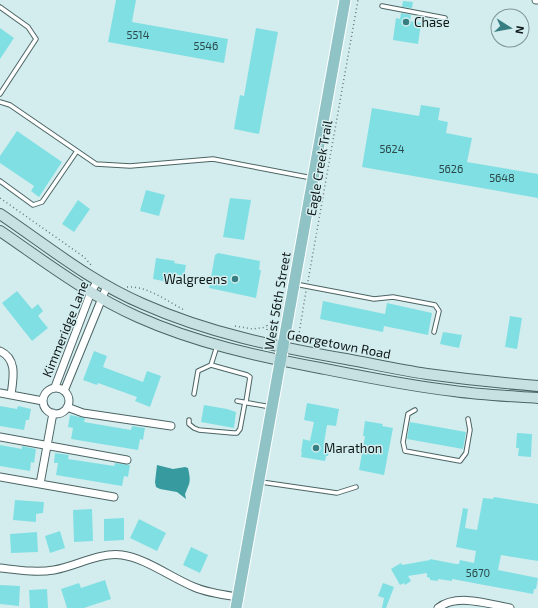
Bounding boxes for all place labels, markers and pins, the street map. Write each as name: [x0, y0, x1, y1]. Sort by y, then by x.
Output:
place label: Chase: [414, 14, 450, 30]
marker: Chase: [401, 17, 411, 27]
place label: Walgreens: [163, 271, 227, 287]
marker: Walgreens: [230, 274, 240, 284]
place label: Marathon: [324, 440, 382, 456]
marker: Marathon: [311, 443, 321, 453]

